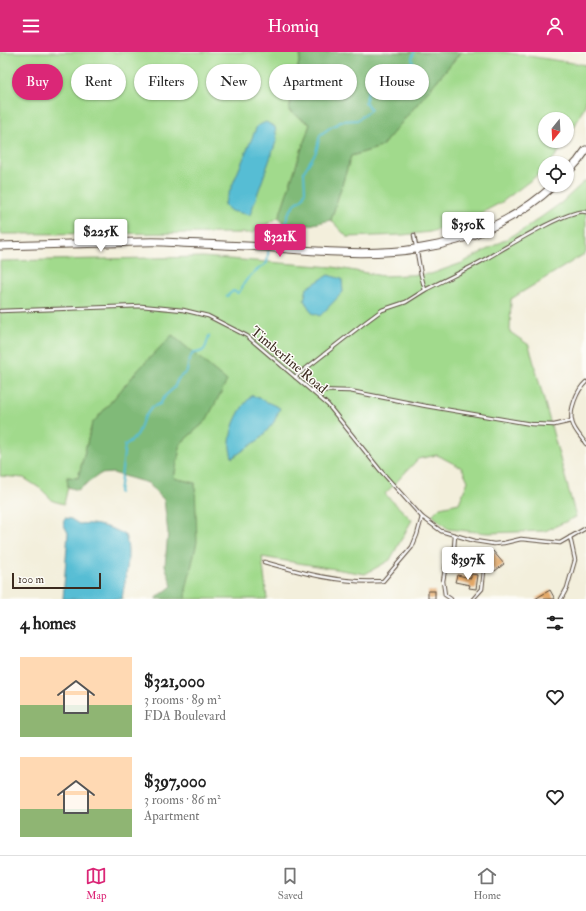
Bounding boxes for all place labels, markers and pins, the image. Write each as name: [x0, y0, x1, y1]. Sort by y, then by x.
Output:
pin: $350K: [440, 212, 496, 246]
pin: $225K: [73, 219, 129, 253]
pin: $321K: [252, 224, 308, 258]
pin: $397K: [440, 547, 496, 581]

